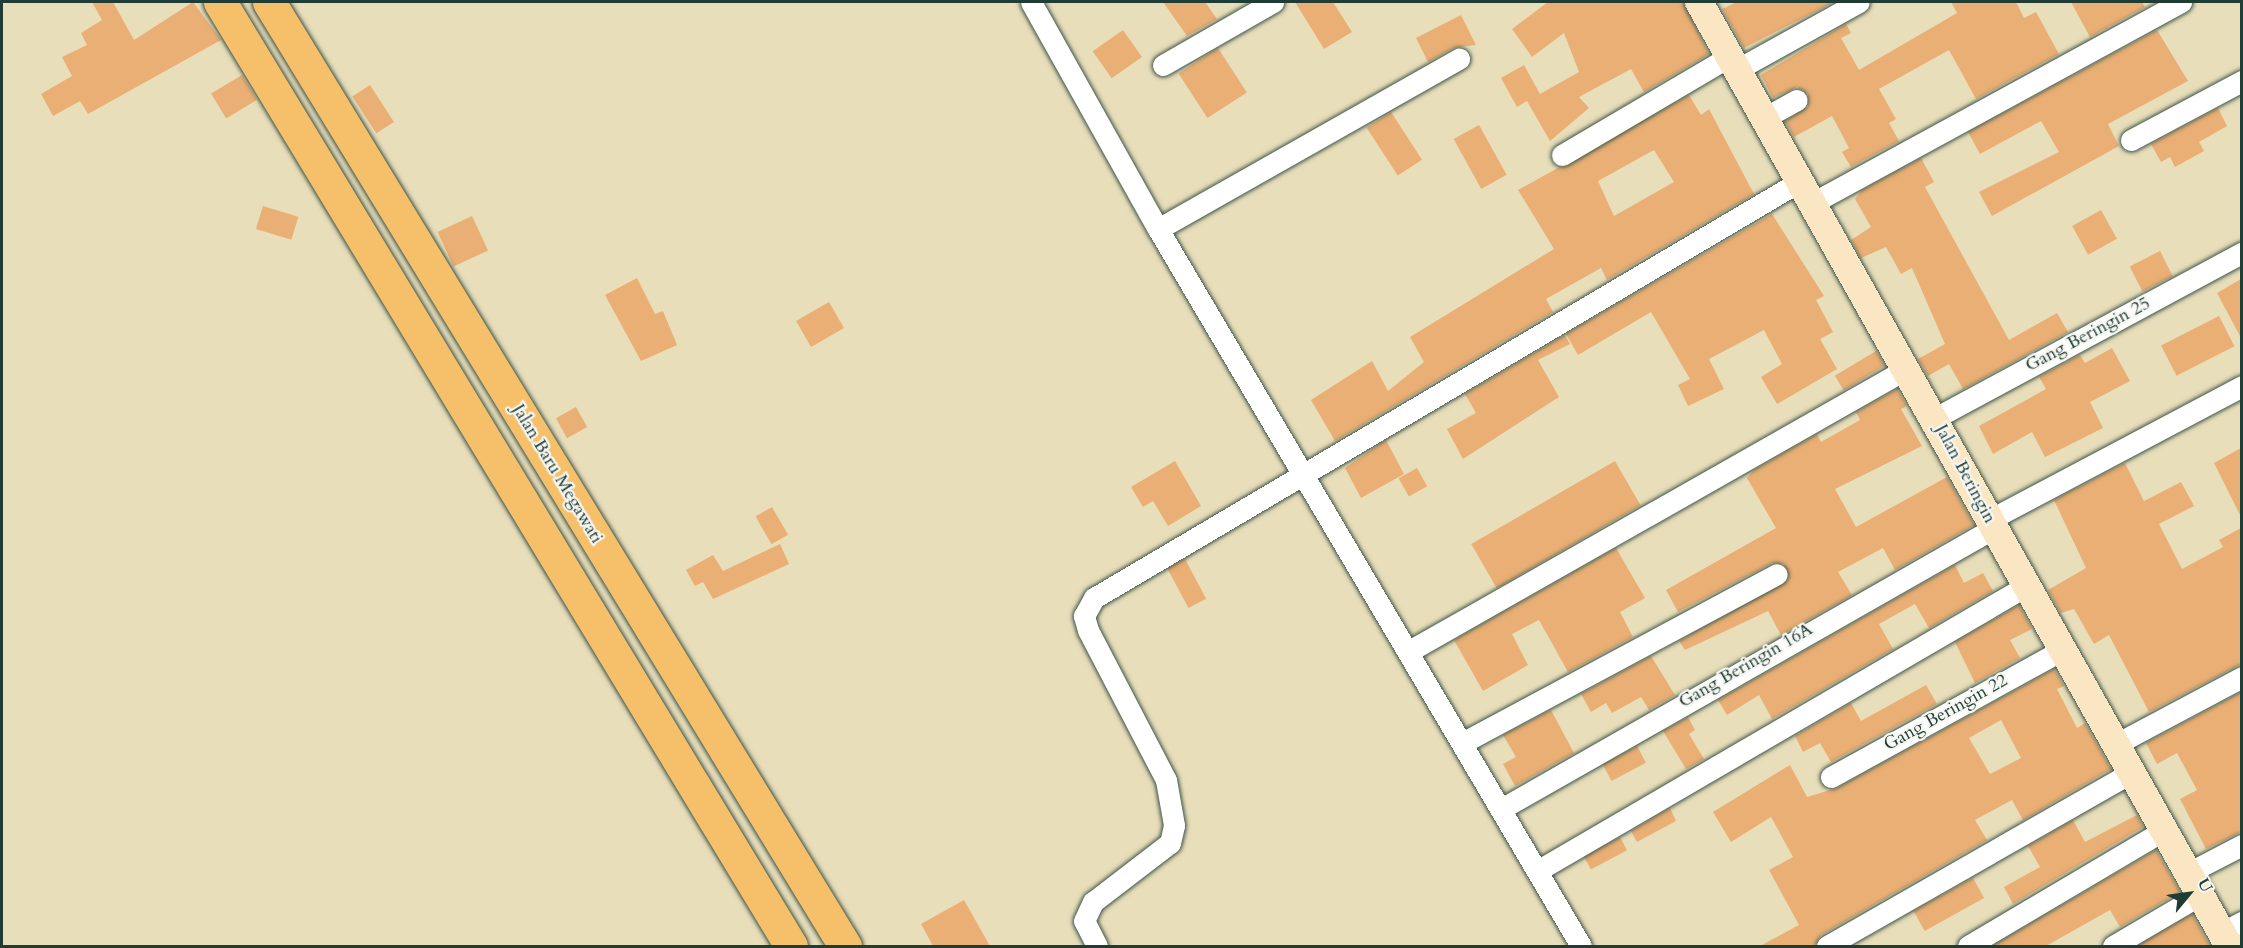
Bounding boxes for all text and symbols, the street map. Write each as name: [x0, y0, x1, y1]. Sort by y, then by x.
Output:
street label: Gang Beringin 25: [2022, 293, 2154, 377]
street label: Jalan Baru Megawati: [507, 400, 607, 548]
street label: Jalan Beringin: [1930, 421, 2000, 527]
street label: Gang Beringin 16A: [1675, 619, 1817, 713]
street label: Gang Beringin 22: [1880, 670, 2012, 756]
north arrow: [2159, 864, 2219, 924]
text: U: [2192, 874, 2218, 896]

